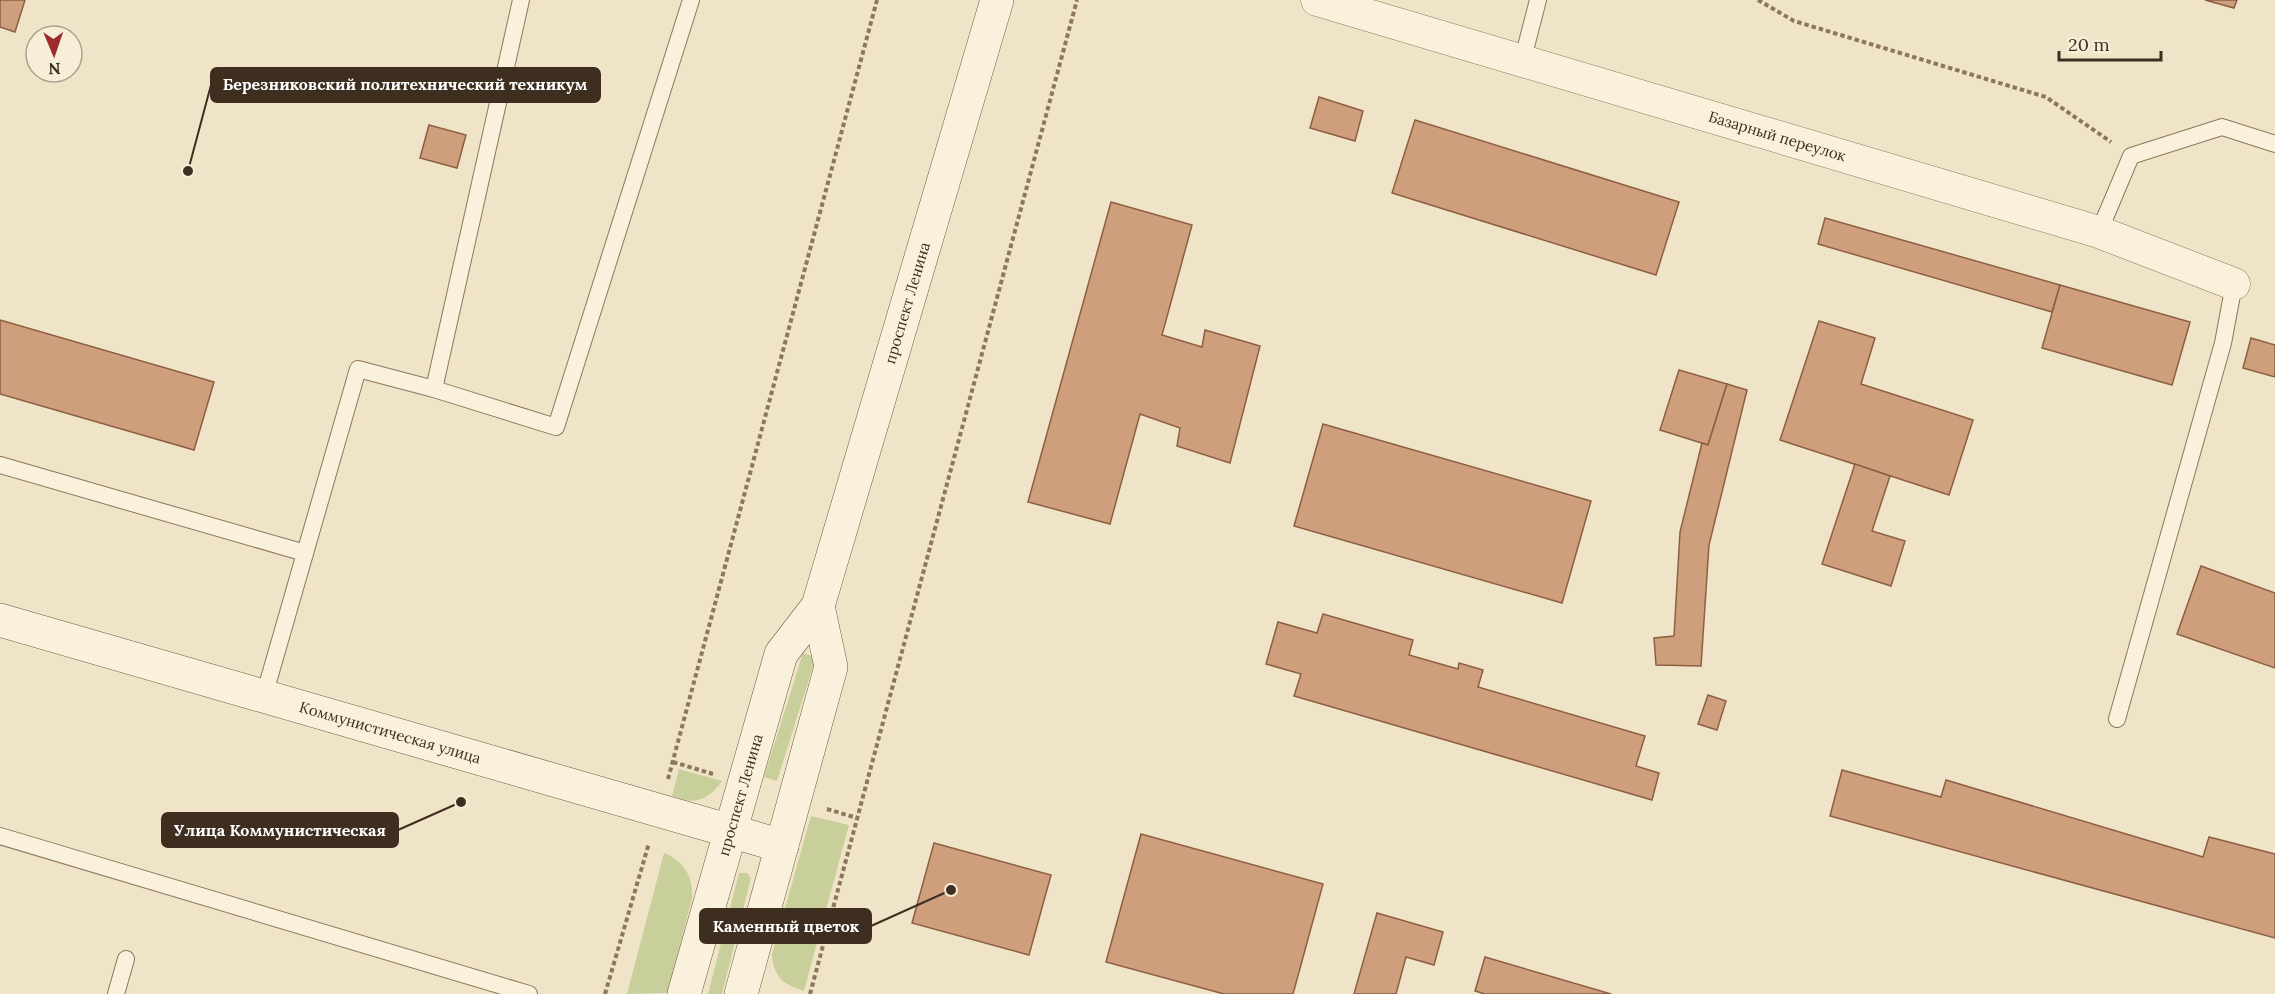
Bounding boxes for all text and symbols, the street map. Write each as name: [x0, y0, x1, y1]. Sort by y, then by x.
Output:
north arrow: [24, 24, 84, 84]
scale bar: [2059, 24, 2161, 62]
text: 20 m: [2068, 33, 2110, 56]
text: N: [48, 59, 61, 79]
callout: Березниковский политехнический техникум: [211, 68, 600, 102]
text: Березниковский политехнический техникум: [223, 74, 587, 94]
street label: Базарный переулок: [1706, 107, 1848, 165]
street label: проспект Ленина: [880, 240, 934, 366]
street label: Коммунистическая улица: [297, 697, 483, 768]
street label: проспект Ленина: [714, 731, 767, 858]
callout: Улица Коммунистическая: [162, 813, 398, 847]
text: Улица Коммунистическая: [174, 820, 386, 840]
callout: Каменный цветок: [700, 909, 871, 943]
text: Каменный цветок: [713, 916, 860, 936]

